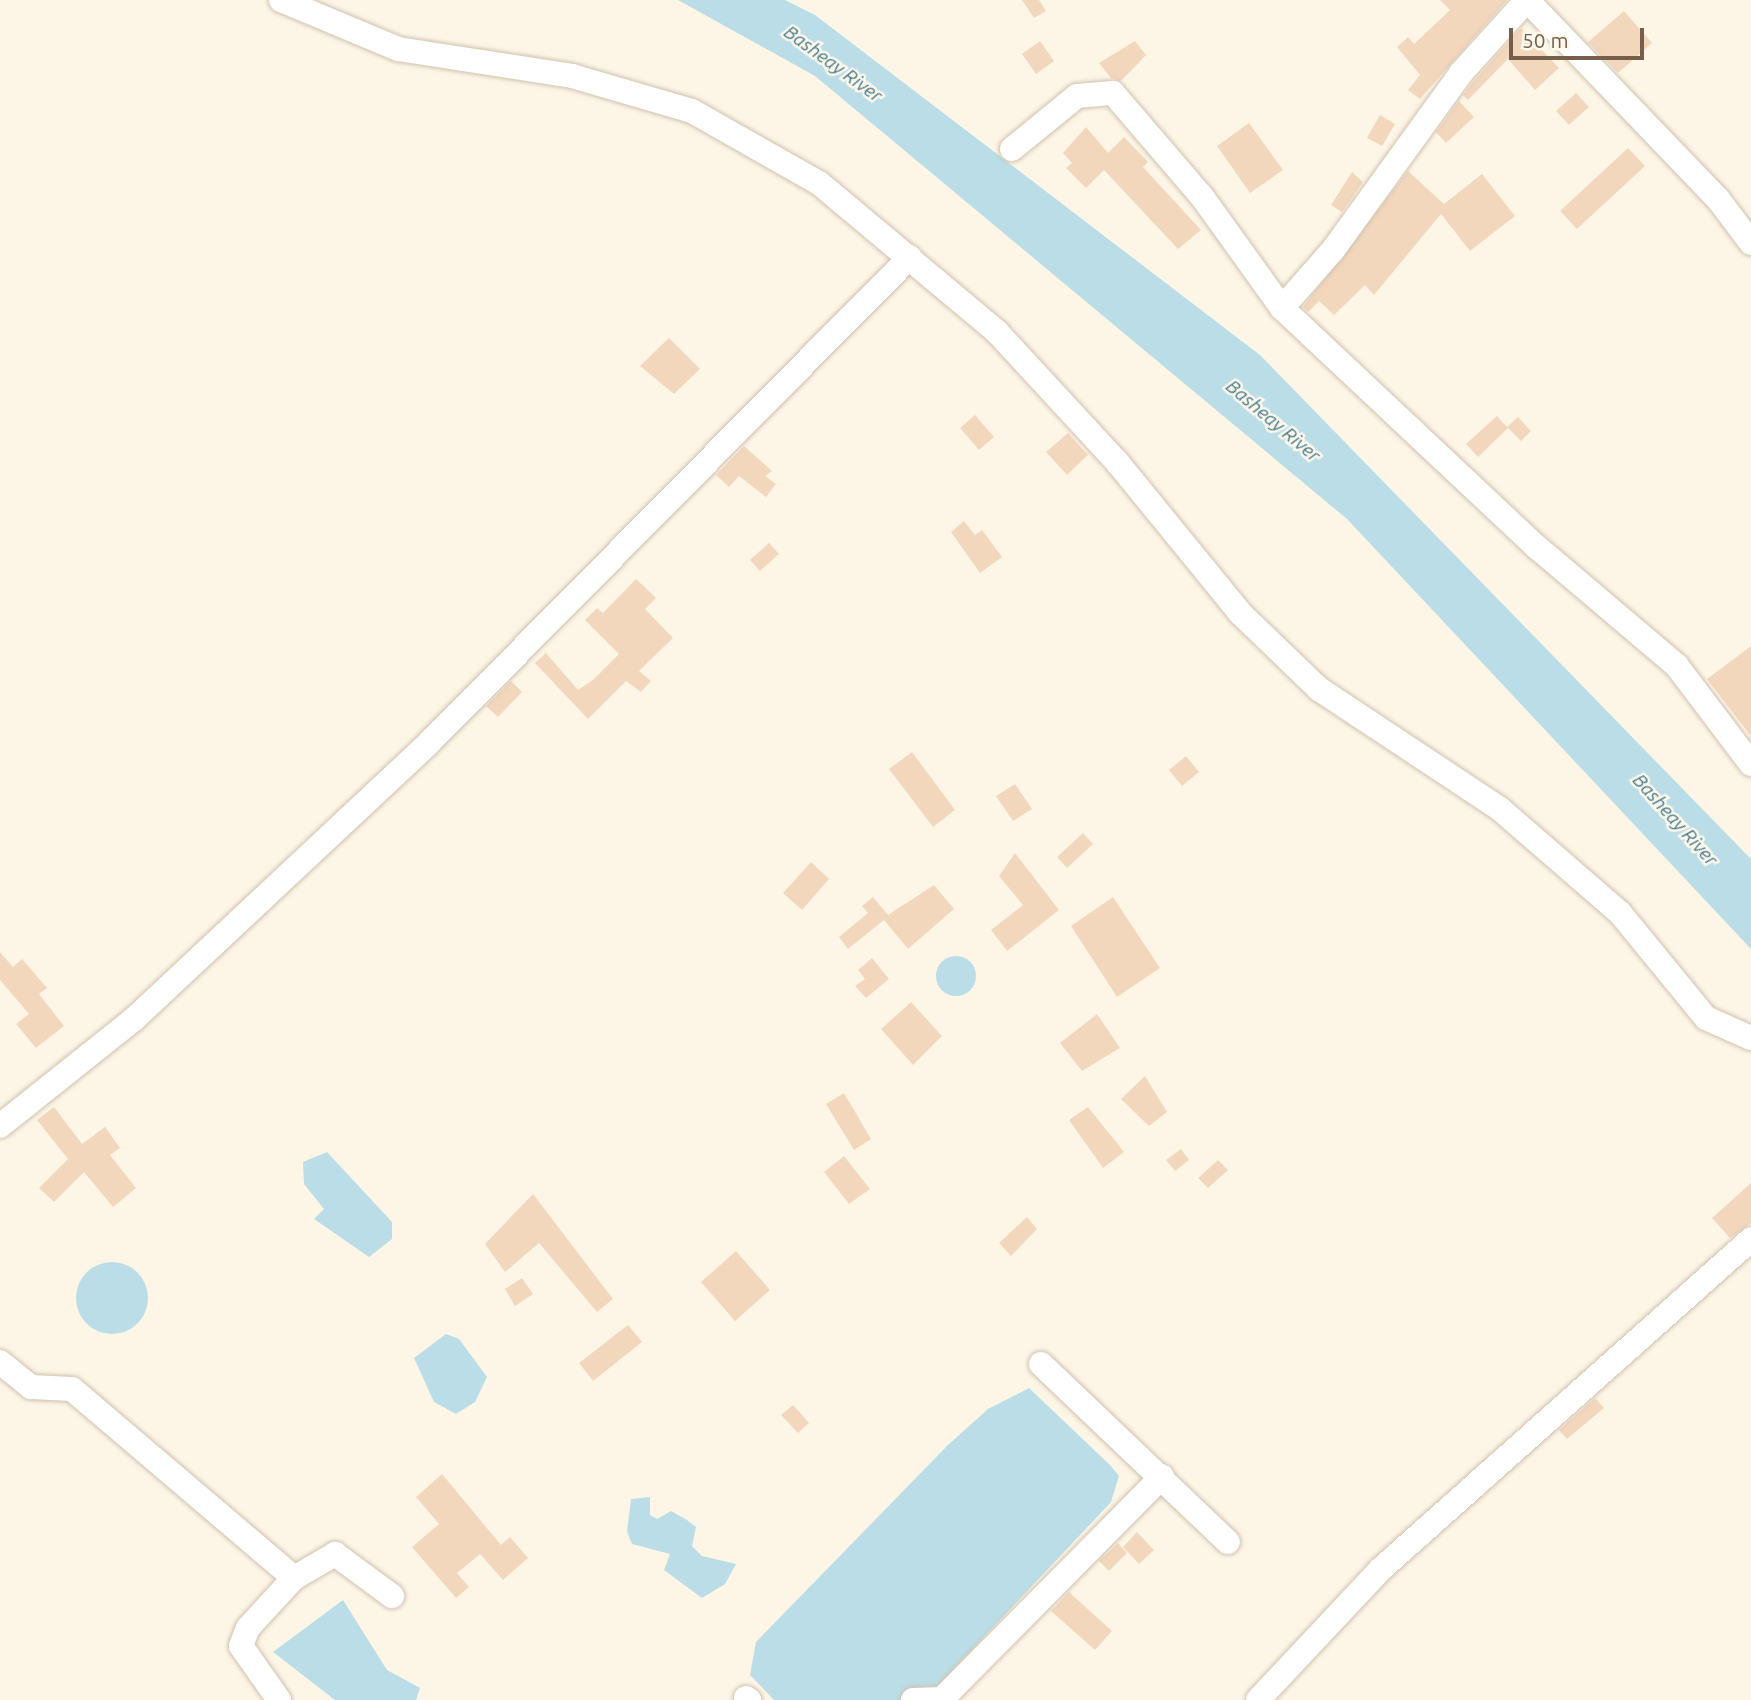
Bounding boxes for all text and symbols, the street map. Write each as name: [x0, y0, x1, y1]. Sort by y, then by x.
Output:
scale bar: [1513, 14, 1648, 58]
water label: Basheay River: [779, 21, 887, 107]
text: 50 m: [1522, 28, 1569, 52]
water label: Basheay River: [1221, 375, 1325, 467]
water label: Basheay River: [1628, 769, 1722, 871]

